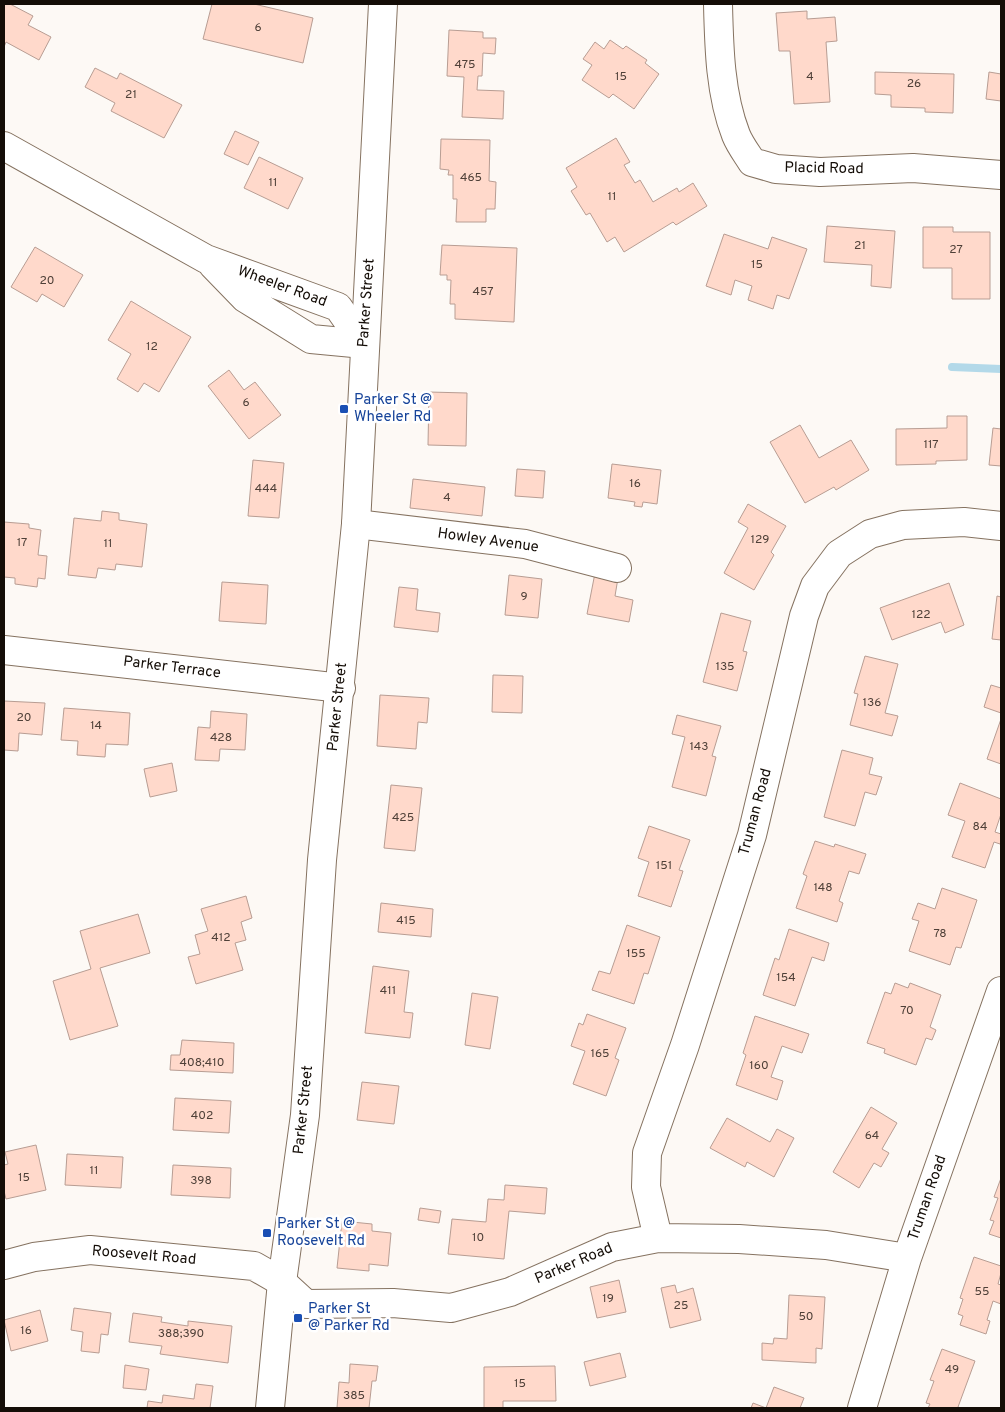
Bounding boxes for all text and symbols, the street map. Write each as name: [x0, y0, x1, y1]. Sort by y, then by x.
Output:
house number: 6: [254, 20, 262, 36]
house number: 475: [454, 57, 476, 73]
house number: 15: [615, 69, 627, 85]
house number: 4: [806, 69, 814, 85]
house number: 26: [907, 76, 921, 92]
house number: 21: [125, 87, 137, 103]
street label: Placid Road: [784, 159, 864, 179]
house number: 465: [460, 170, 482, 186]
house number: 11: [269, 175, 277, 191]
house number: 11: [608, 189, 616, 205]
house number: 21: [854, 238, 866, 254]
house number: 27: [949, 242, 963, 258]
house number: 15: [751, 257, 763, 273]
street label: Parker Street: [354, 258, 380, 348]
street label: Wheeler Road: [235, 262, 329, 312]
house number: 20: [39, 273, 55, 289]
house number: 457: [472, 284, 494, 300]
house number: 12: [146, 339, 158, 355]
place label: Parker St @ Wheeler Rd: [354, 391, 432, 427]
house number: 6: [242, 395, 250, 411]
marker: Parker St @ Wheeler Rd: [338, 403, 350, 415]
house number: 117: [923, 437, 939, 453]
house number: 16: [629, 476, 641, 492]
house number: 444: [255, 481, 277, 497]
house number: 4: [443, 490, 451, 506]
street label: Howley Avenue: [436, 524, 540, 558]
house number: 129: [751, 532, 769, 548]
house number: 17: [17, 535, 27, 551]
house number: 11: [104, 536, 112, 552]
house number: 9: [520, 589, 528, 605]
house number: 122: [911, 607, 931, 623]
street label: Parker Terrace: [122, 653, 222, 683]
house number: 135: [715, 659, 735, 675]
street label: Parker Street: [324, 662, 352, 752]
house number: 136: [863, 695, 881, 711]
house number: 20: [16, 710, 32, 726]
house number: 14: [90, 718, 102, 734]
house number: 428: [210, 730, 232, 746]
house number: 143: [690, 739, 708, 755]
street label: Truman Road: [735, 766, 777, 858]
house number: 425: [392, 810, 414, 826]
house number: 84: [973, 819, 987, 835]
house number: 151: [656, 858, 672, 874]
house number: 148: [813, 880, 833, 896]
house number: 415: [396, 913, 416, 929]
house number: 78: [933, 926, 947, 942]
house number: 412: [211, 930, 231, 946]
house number: 155: [626, 946, 646, 962]
house number: 154: [776, 970, 796, 986]
house number: 411: [380, 983, 396, 999]
house number: 70: [900, 1003, 914, 1019]
house number: 165: [590, 1046, 610, 1062]
house number: 408;410: [180, 1055, 224, 1071]
house number: 160: [749, 1058, 769, 1074]
street label: Parker Street: [290, 1065, 318, 1155]
house number: 402: [191, 1108, 213, 1124]
house number: 64: [865, 1128, 879, 1144]
street label: Truman Road: [904, 1153, 952, 1243]
house number: 11: [90, 1163, 98, 1179]
house number: 15: [18, 1170, 30, 1186]
house number: 398: [190, 1173, 212, 1189]
place label: Parker St @ Roosevelt Rd: [277, 1215, 365, 1251]
marker: Parker St @ Roosevelt Rd: [261, 1227, 273, 1239]
house number: 10: [472, 1230, 484, 1246]
street label: Parker Road: [532, 1239, 616, 1289]
street label: Roosevelt Road: [91, 1242, 197, 1270]
house number: 55: [975, 1284, 989, 1300]
house number: 19: [602, 1291, 614, 1307]
house number: 25: [674, 1298, 688, 1314]
place label: Parker St @ Parker Rd: [308, 1300, 390, 1336]
house number: 50: [798, 1309, 814, 1325]
marker: Parker St @ Parker Rd: [292, 1312, 304, 1324]
house number: 16: [20, 1323, 32, 1339]
house number: 388;390: [158, 1326, 204, 1342]
house number: 49: [945, 1362, 959, 1378]
house number: 15: [514, 1376, 526, 1392]
house number: 385: [343, 1388, 365, 1404]

